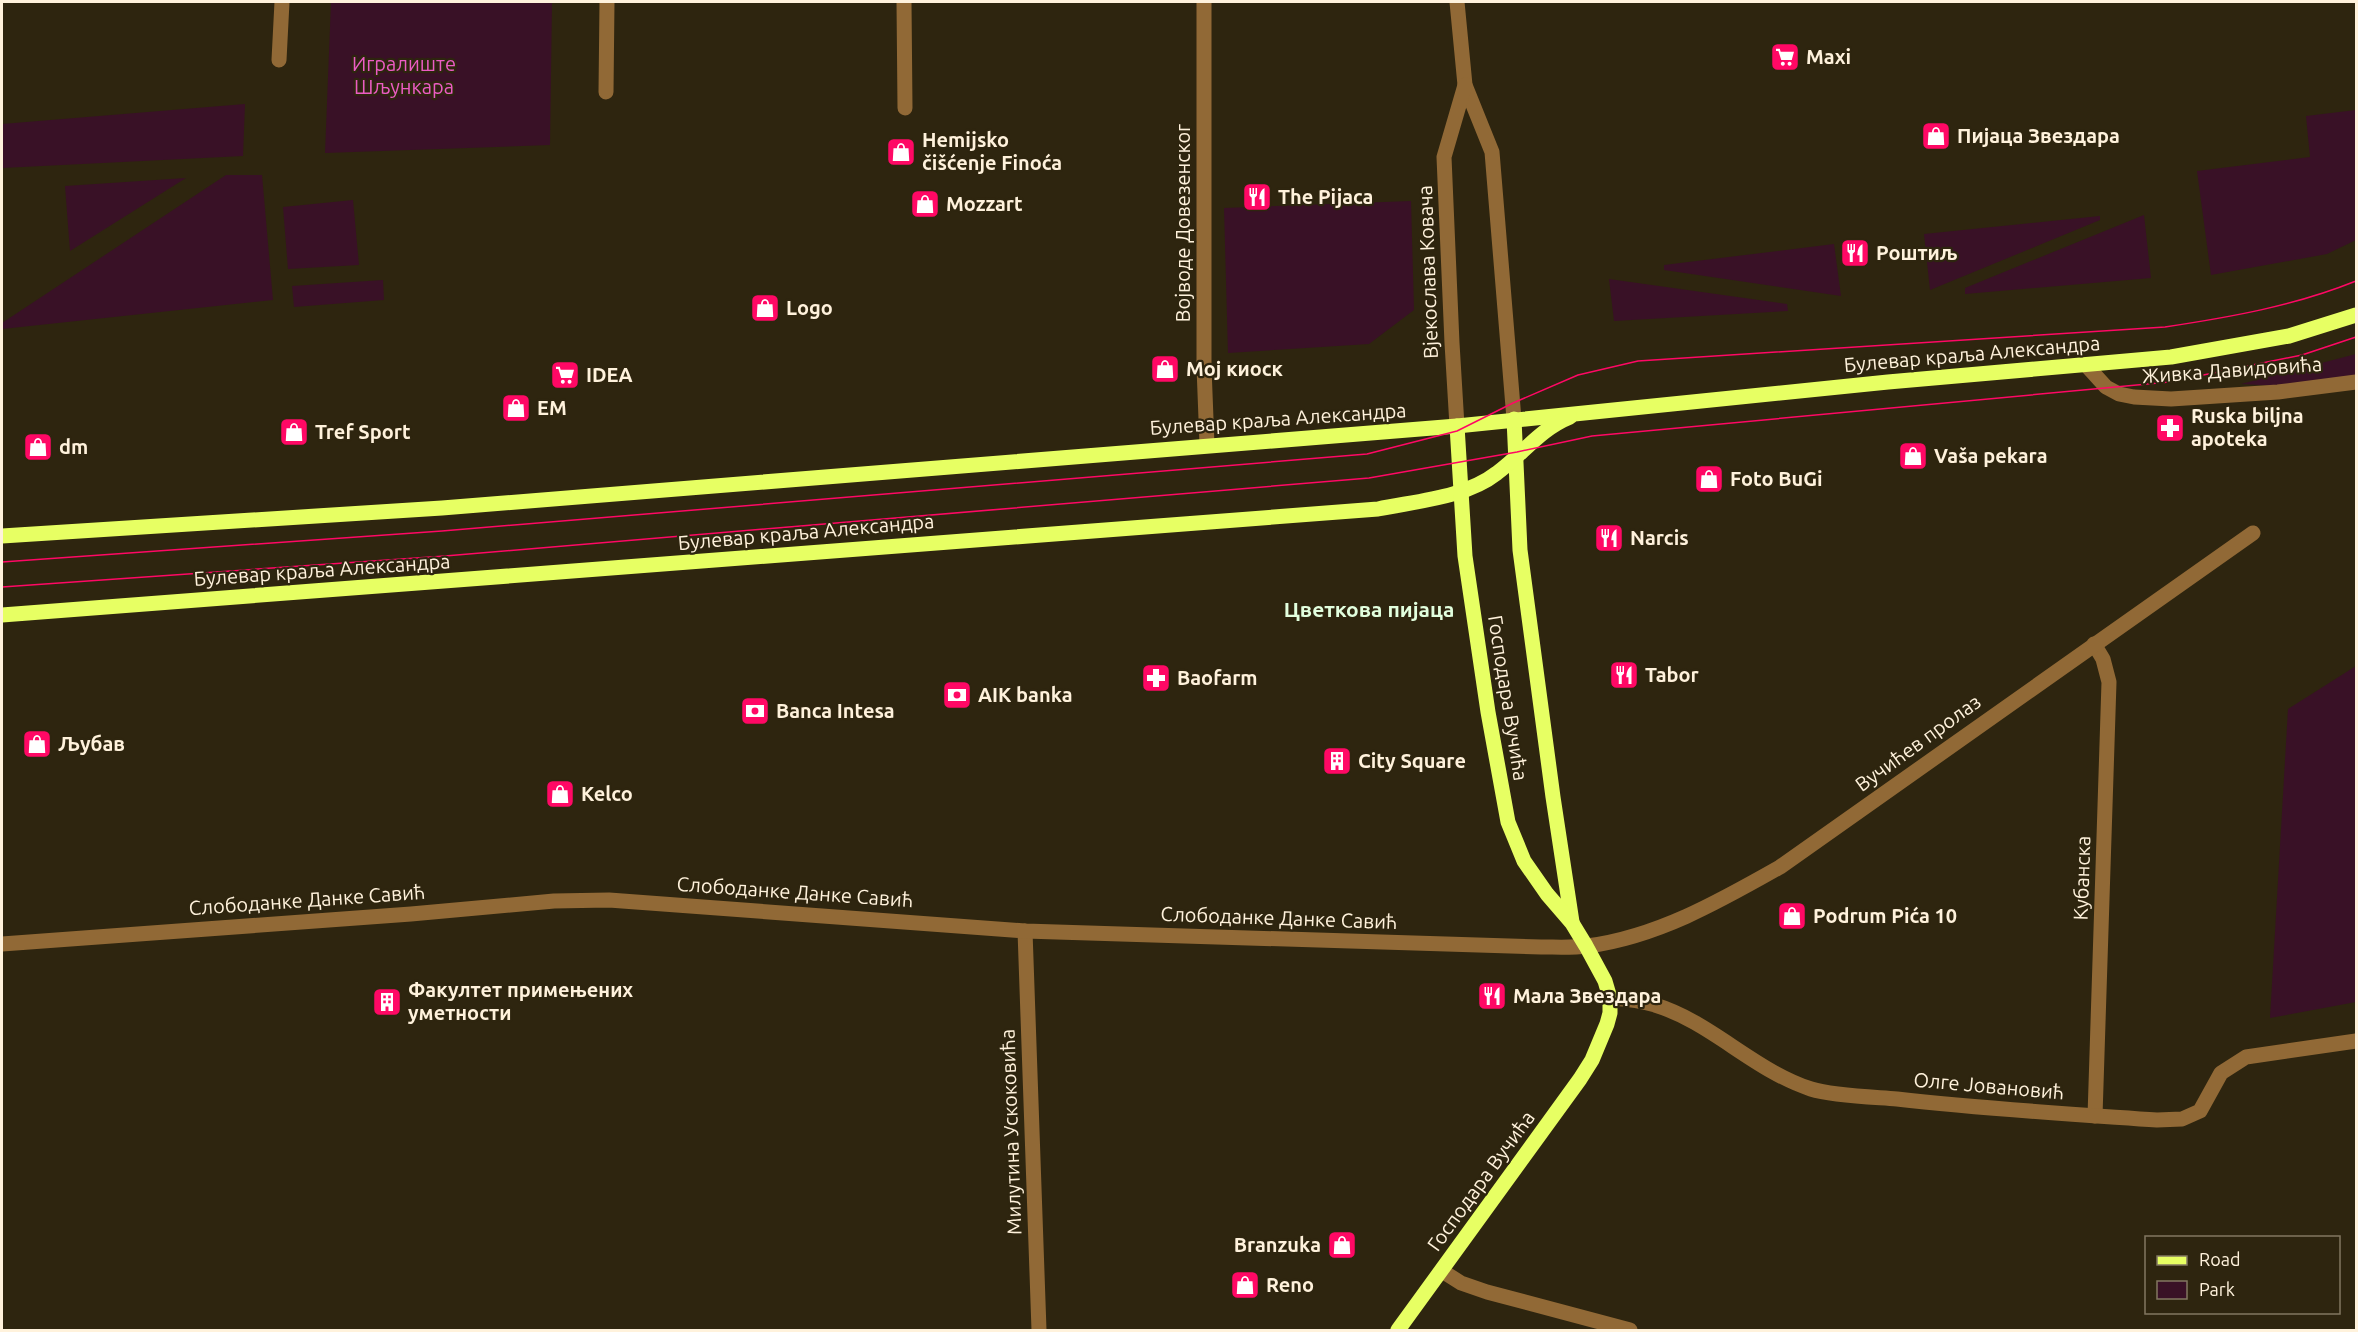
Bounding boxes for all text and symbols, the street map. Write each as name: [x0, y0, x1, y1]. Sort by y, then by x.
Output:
supermarket icon: Maxi: [1769, 41, 1801, 73]
place label: Maxi: [1806, 45, 1851, 68]
park label: Игралиште Шљункара: [352, 52, 456, 98]
shop icon: Пијаца Звездара: [1920, 120, 1952, 152]
street label: Војводе Довезенског: [1171, 124, 1194, 322]
place label: Пијаца Звездара: [1957, 124, 2120, 147]
place label: Hemijsko čišćenje Finoća: [922, 128, 1062, 174]
shop icon: Hemijsko čišćenje Finoća: [885, 136, 917, 168]
restaurant icon: The Pijaca: [1241, 181, 1273, 213]
place label: The Pijaca: [1278, 185, 1373, 208]
street label: Вјекослава Ковача: [1413, 185, 1442, 359]
shop icon: Mozzart: [909, 188, 941, 220]
place label: Mozzart: [946, 192, 1023, 215]
restaurant icon: Роштиљ: [1839, 237, 1871, 269]
place label: Роштиљ: [1876, 241, 1958, 264]
shop icon: Logo: [749, 292, 781, 324]
place label: Logo: [786, 296, 833, 319]
street label: Булевар краља Александра: [1843, 331, 2101, 376]
street label: Живка Давидовића: [2141, 352, 2323, 387]
shop icon: Мој киоск: [1149, 353, 1181, 385]
place label: Мој киоск: [1186, 357, 1284, 380]
supermarket icon: IDEA: [549, 359, 581, 391]
place label: IDEA: [586, 363, 633, 386]
shop icon: EM: [500, 392, 532, 424]
place label: EM: [537, 396, 567, 419]
street label: Булевар краља Александра: [1149, 398, 1407, 439]
place label: Ruska biljna apoteka: [2191, 404, 2304, 450]
pharmacy icon: Ruska biljna apoteka: [2154, 412, 2186, 444]
shop icon: Tref Sport: [278, 416, 310, 448]
place label: Tref Sport: [315, 420, 411, 443]
shop icon: dm: [22, 431, 54, 463]
place label: dm: [59, 435, 88, 458]
shop icon: Vaša pekara: [1897, 440, 1929, 472]
place label: Vaša pekara: [1934, 444, 2048, 467]
shop icon: Foto BuGi: [1693, 463, 1725, 495]
place label: Foto BuGi: [1730, 467, 1823, 490]
street label: Булевар краља Александра: [677, 509, 935, 554]
restaurant icon: Narcis: [1593, 522, 1625, 554]
place label: Narcis: [1630, 526, 1689, 549]
street label: Булевар краља Александра: [193, 549, 451, 590]
district label: Цветкова пијаца: [1284, 597, 1454, 621]
street label: Господара Вучића: [1484, 614, 1533, 782]
restaurant icon: Tabor: [1608, 659, 1640, 691]
pharmacy icon: Baofarm: [1140, 662, 1172, 694]
place label: Tabor: [1645, 663, 1700, 686]
place label: Baofarm: [1177, 666, 1258, 689]
bank icon: AIK banka: [941, 679, 973, 711]
place label: AIK banka: [978, 683, 1073, 706]
street label: Вучићев пролаз: [1851, 689, 1985, 796]
bank icon: Banca Intesa: [739, 695, 771, 727]
place label: Banca Intesa: [776, 699, 895, 722]
shop icon: Љубав: [21, 728, 53, 760]
place label: Љубав: [58, 732, 125, 755]
building icon: City Square: [1321, 745, 1353, 777]
place label: City Square: [1358, 749, 1466, 772]
shop icon: Kelco: [544, 778, 576, 810]
place label: Kelco: [581, 782, 633, 805]
street label: Кубанска: [2069, 835, 2094, 921]
street label: Слободанке Данке Савић: [676, 872, 914, 911]
street label: Слободанке Данке Савић: [188, 880, 426, 919]
shop icon: Podrum Pića 10: [1776, 900, 1808, 932]
street label: Слободанке Данке Савић: [1160, 902, 1398, 933]
place label: Podrum Pića 10: [1813, 904, 1957, 927]
place label: Факултет примењених уметности: [408, 978, 633, 1024]
restaurant icon: Мала Звездара: [1476, 980, 1508, 1012]
place label: Мала Звездара: [1513, 984, 1661, 1007]
building icon: Факултет примењених уметности: [371, 986, 403, 1018]
street label: Милутина Ускоковића: [995, 1029, 1026, 1235]
street label: Олге Јовановић: [1913, 1067, 2065, 1104]
street label: Господара Вучића: [1422, 1106, 1539, 1255]
shop icon: Branzuka: [1326, 1229, 1358, 1261]
place label: Branzuka: [1234, 1233, 1321, 1256]
legend: [2145, 1236, 2340, 1314]
text: Road: [2199, 1249, 2241, 1269]
shop icon: Reno: [1229, 1269, 1261, 1301]
place label: Reno: [1266, 1273, 1314, 1296]
text: Park: [2199, 1279, 2235, 1299]

